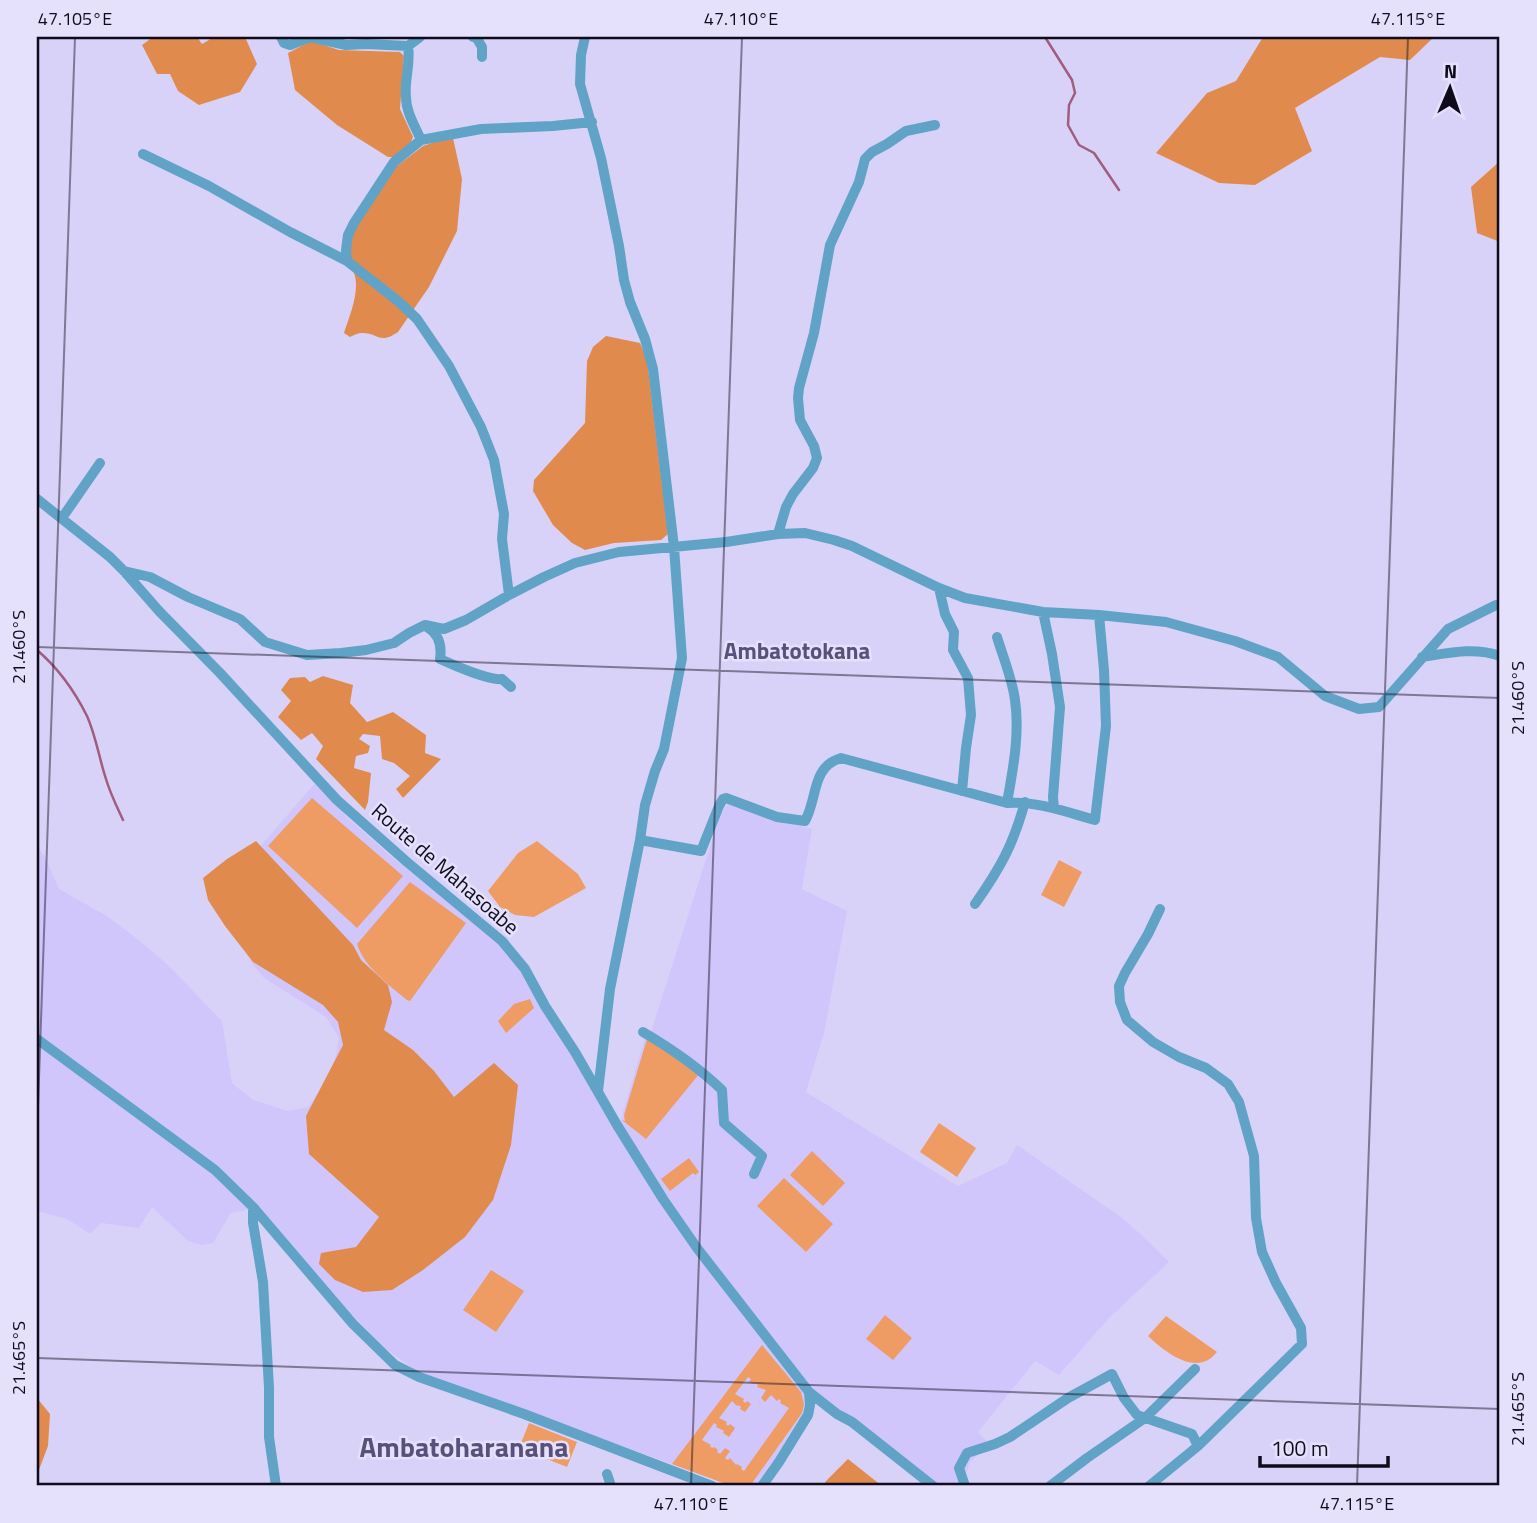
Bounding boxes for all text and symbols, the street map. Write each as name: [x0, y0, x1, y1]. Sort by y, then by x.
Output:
text: 47.105°E: [38, 5, 112, 32]
text: 47.110°E: [704, 5, 778, 32]
text: 47.115°E: [1371, 5, 1445, 32]
north arrow: [1414, 52, 1484, 122]
text: N: [1444, 56, 1458, 85]
text: 21.460°S: [5, 610, 32, 684]
district label: Ambatotokana: [724, 633, 870, 668]
text: 21.460°S: [1504, 661, 1531, 735]
street label: Route de Mahasoabe: [365, 795, 527, 942]
text: 21.465°S: [5, 1321, 32, 1395]
text: 21.465°S: [1504, 1372, 1531, 1446]
district label: Ambatoharanana: [359, 1425, 569, 1468]
scale bar: [1260, 1425, 1388, 1469]
text: 100 m: [1271, 1432, 1328, 1464]
text: 47.110°E: [654, 1490, 728, 1517]
text: 47.115°E: [1320, 1490, 1394, 1517]

